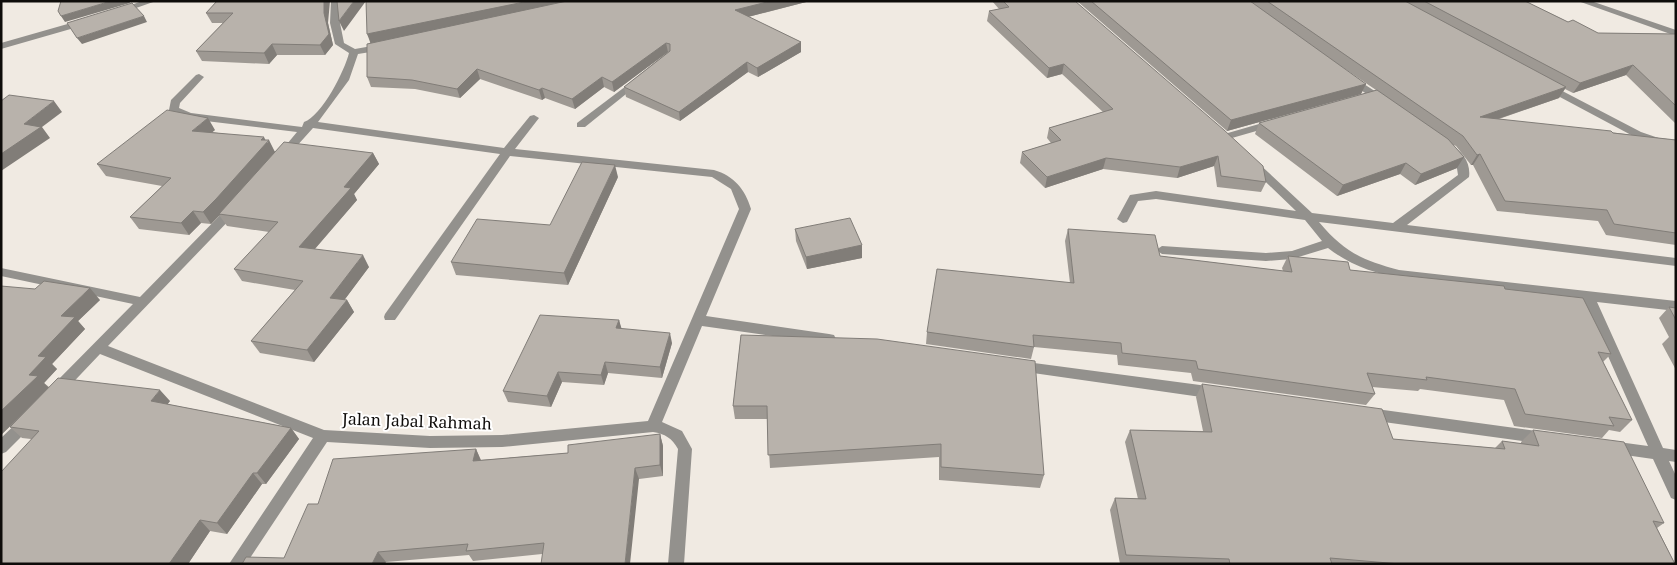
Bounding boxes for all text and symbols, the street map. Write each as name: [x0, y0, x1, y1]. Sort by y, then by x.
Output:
street label: Jalan Jabal Rahmah: [341, 407, 492, 435]

